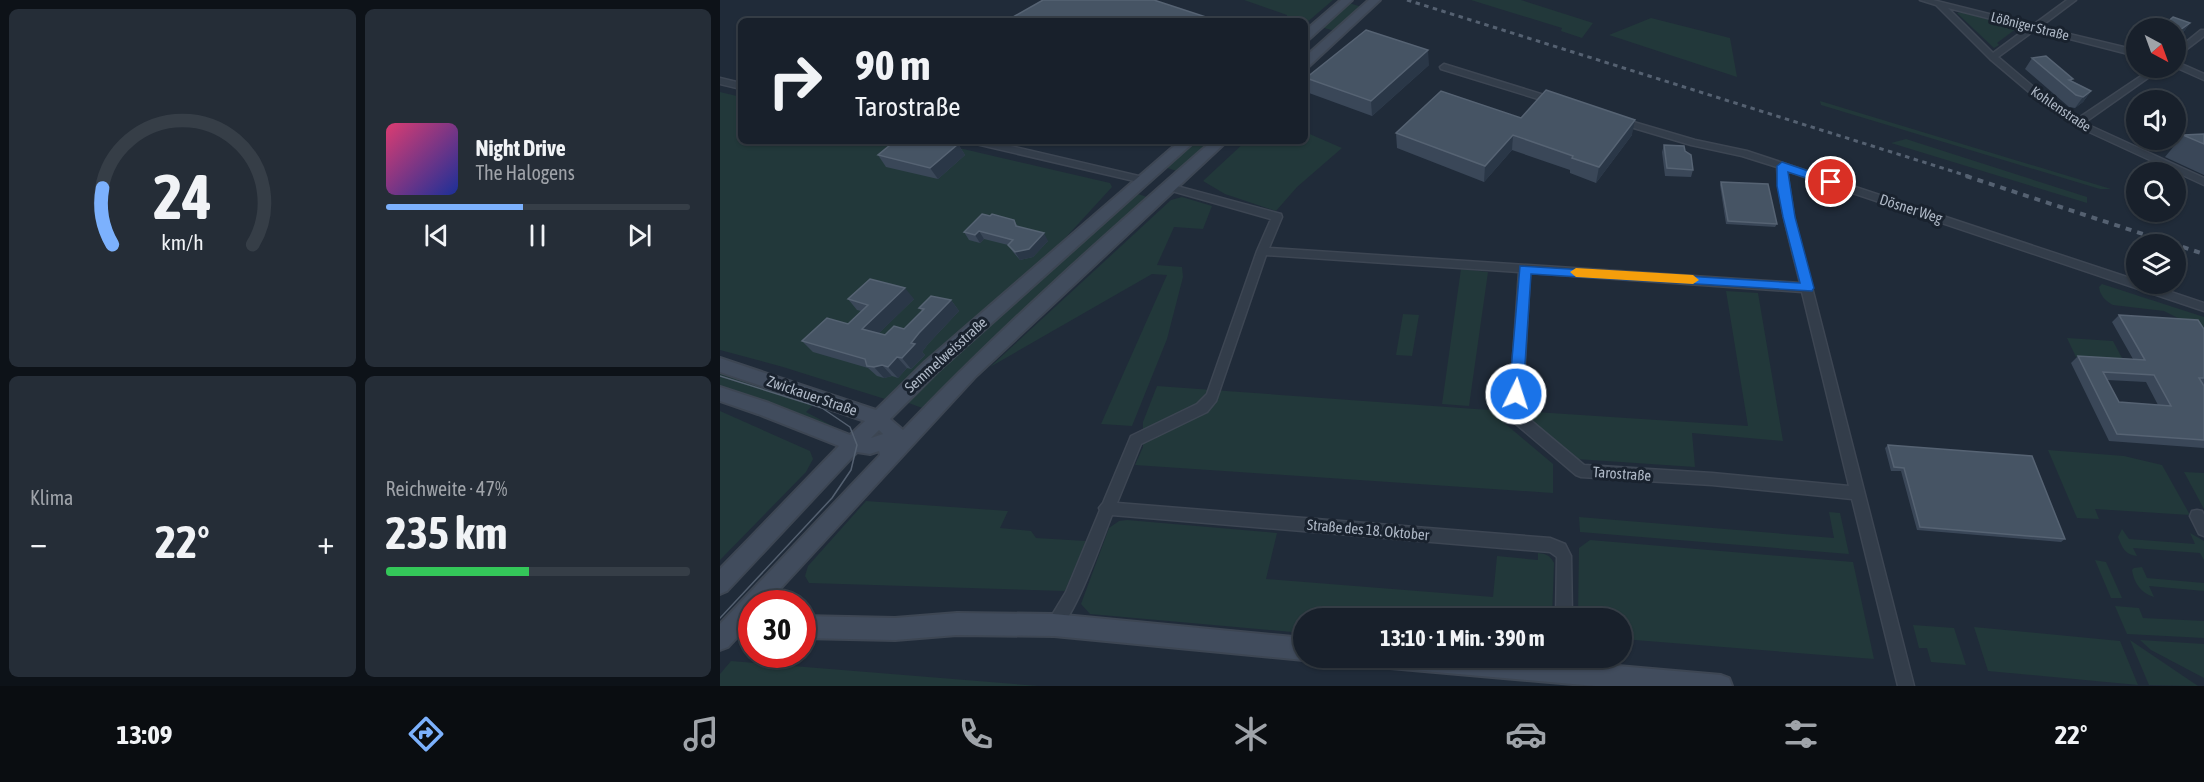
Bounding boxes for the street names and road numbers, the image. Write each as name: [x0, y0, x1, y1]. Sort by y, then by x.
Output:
street label: Lößniger Straße: [1989, 9, 2071, 43]
street label: Kohlenstraße: [2028, 83, 2094, 135]
street label: Dösner Weg: [1878, 190, 1945, 227]
street label: Semmelweisstraße: [901, 313, 990, 396]
street label: Zwickauer Straße: [765, 372, 860, 419]
street label: Tarostraße: [1592, 463, 1652, 484]
street label: Straße des 18. Oktober: [1306, 516, 1430, 543]

